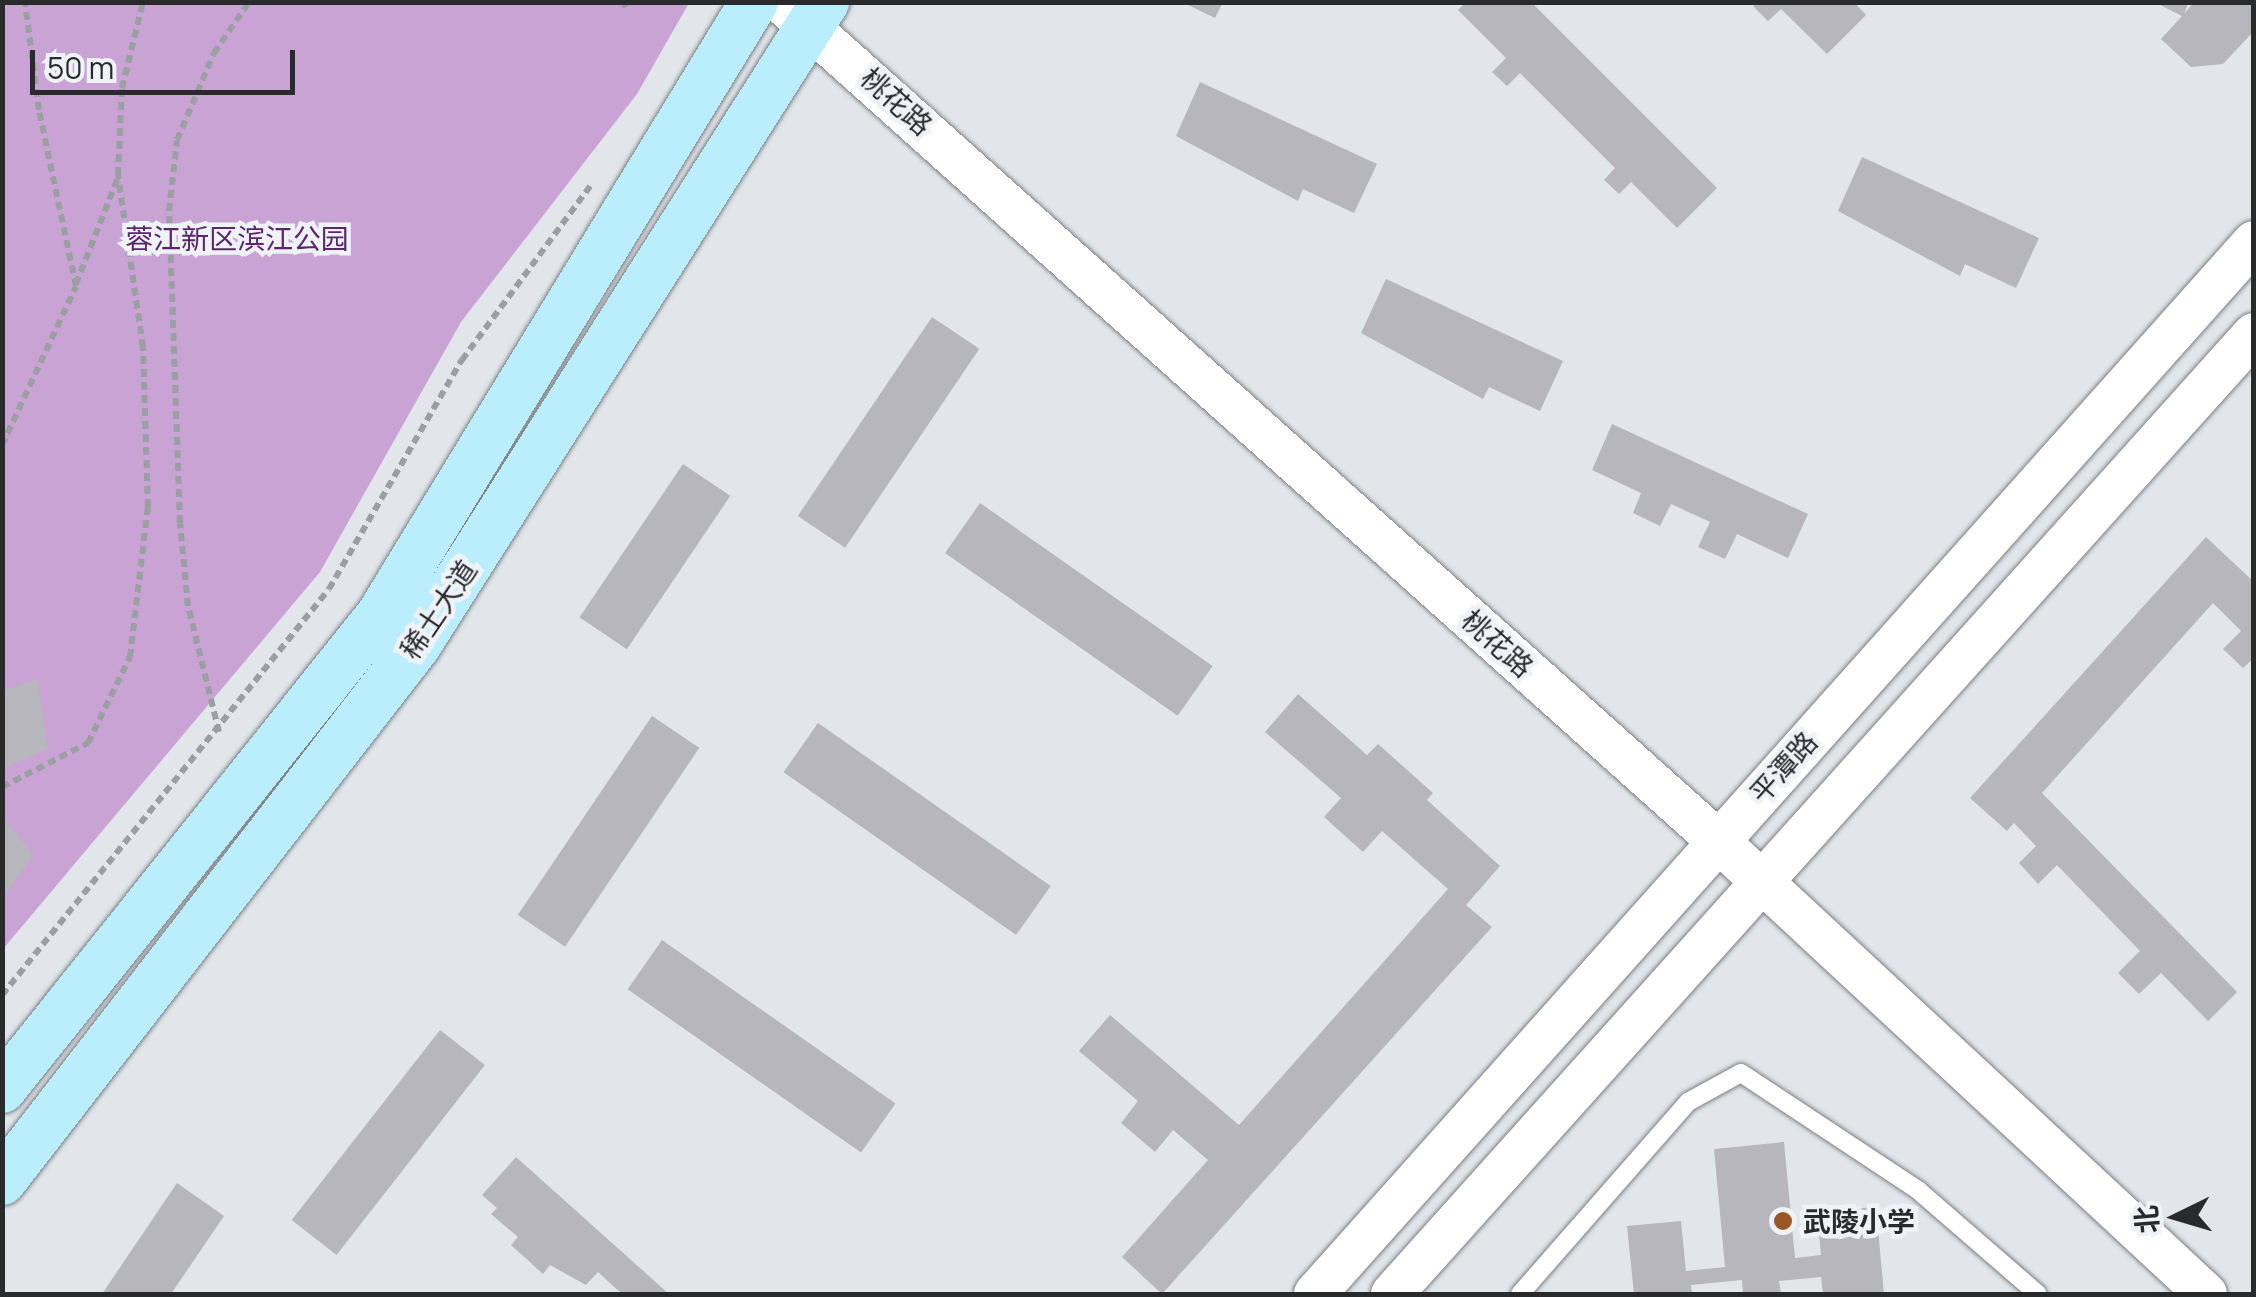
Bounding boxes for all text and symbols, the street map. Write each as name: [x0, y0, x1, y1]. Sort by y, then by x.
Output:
scale bar: [35, 30, 300, 92]
text: 50 m: [47, 47, 114, 88]
street label: 桃花路: [855, 60, 939, 142]
park label: 蓉江新区滨江公园: [125, 221, 349, 255]
street label: 稀土大道: [393, 553, 483, 665]
street label: 桃花路: [1456, 602, 1540, 684]
street label: 平潭路: [1742, 725, 1824, 809]
north arrow: [2126, 1167, 2226, 1267]
place label: 武陵小学: [1803, 1204, 1915, 1238]
text: 北: [2126, 1204, 2166, 1235]
marker: 武陵小学: [1772, 1210, 1794, 1232]

